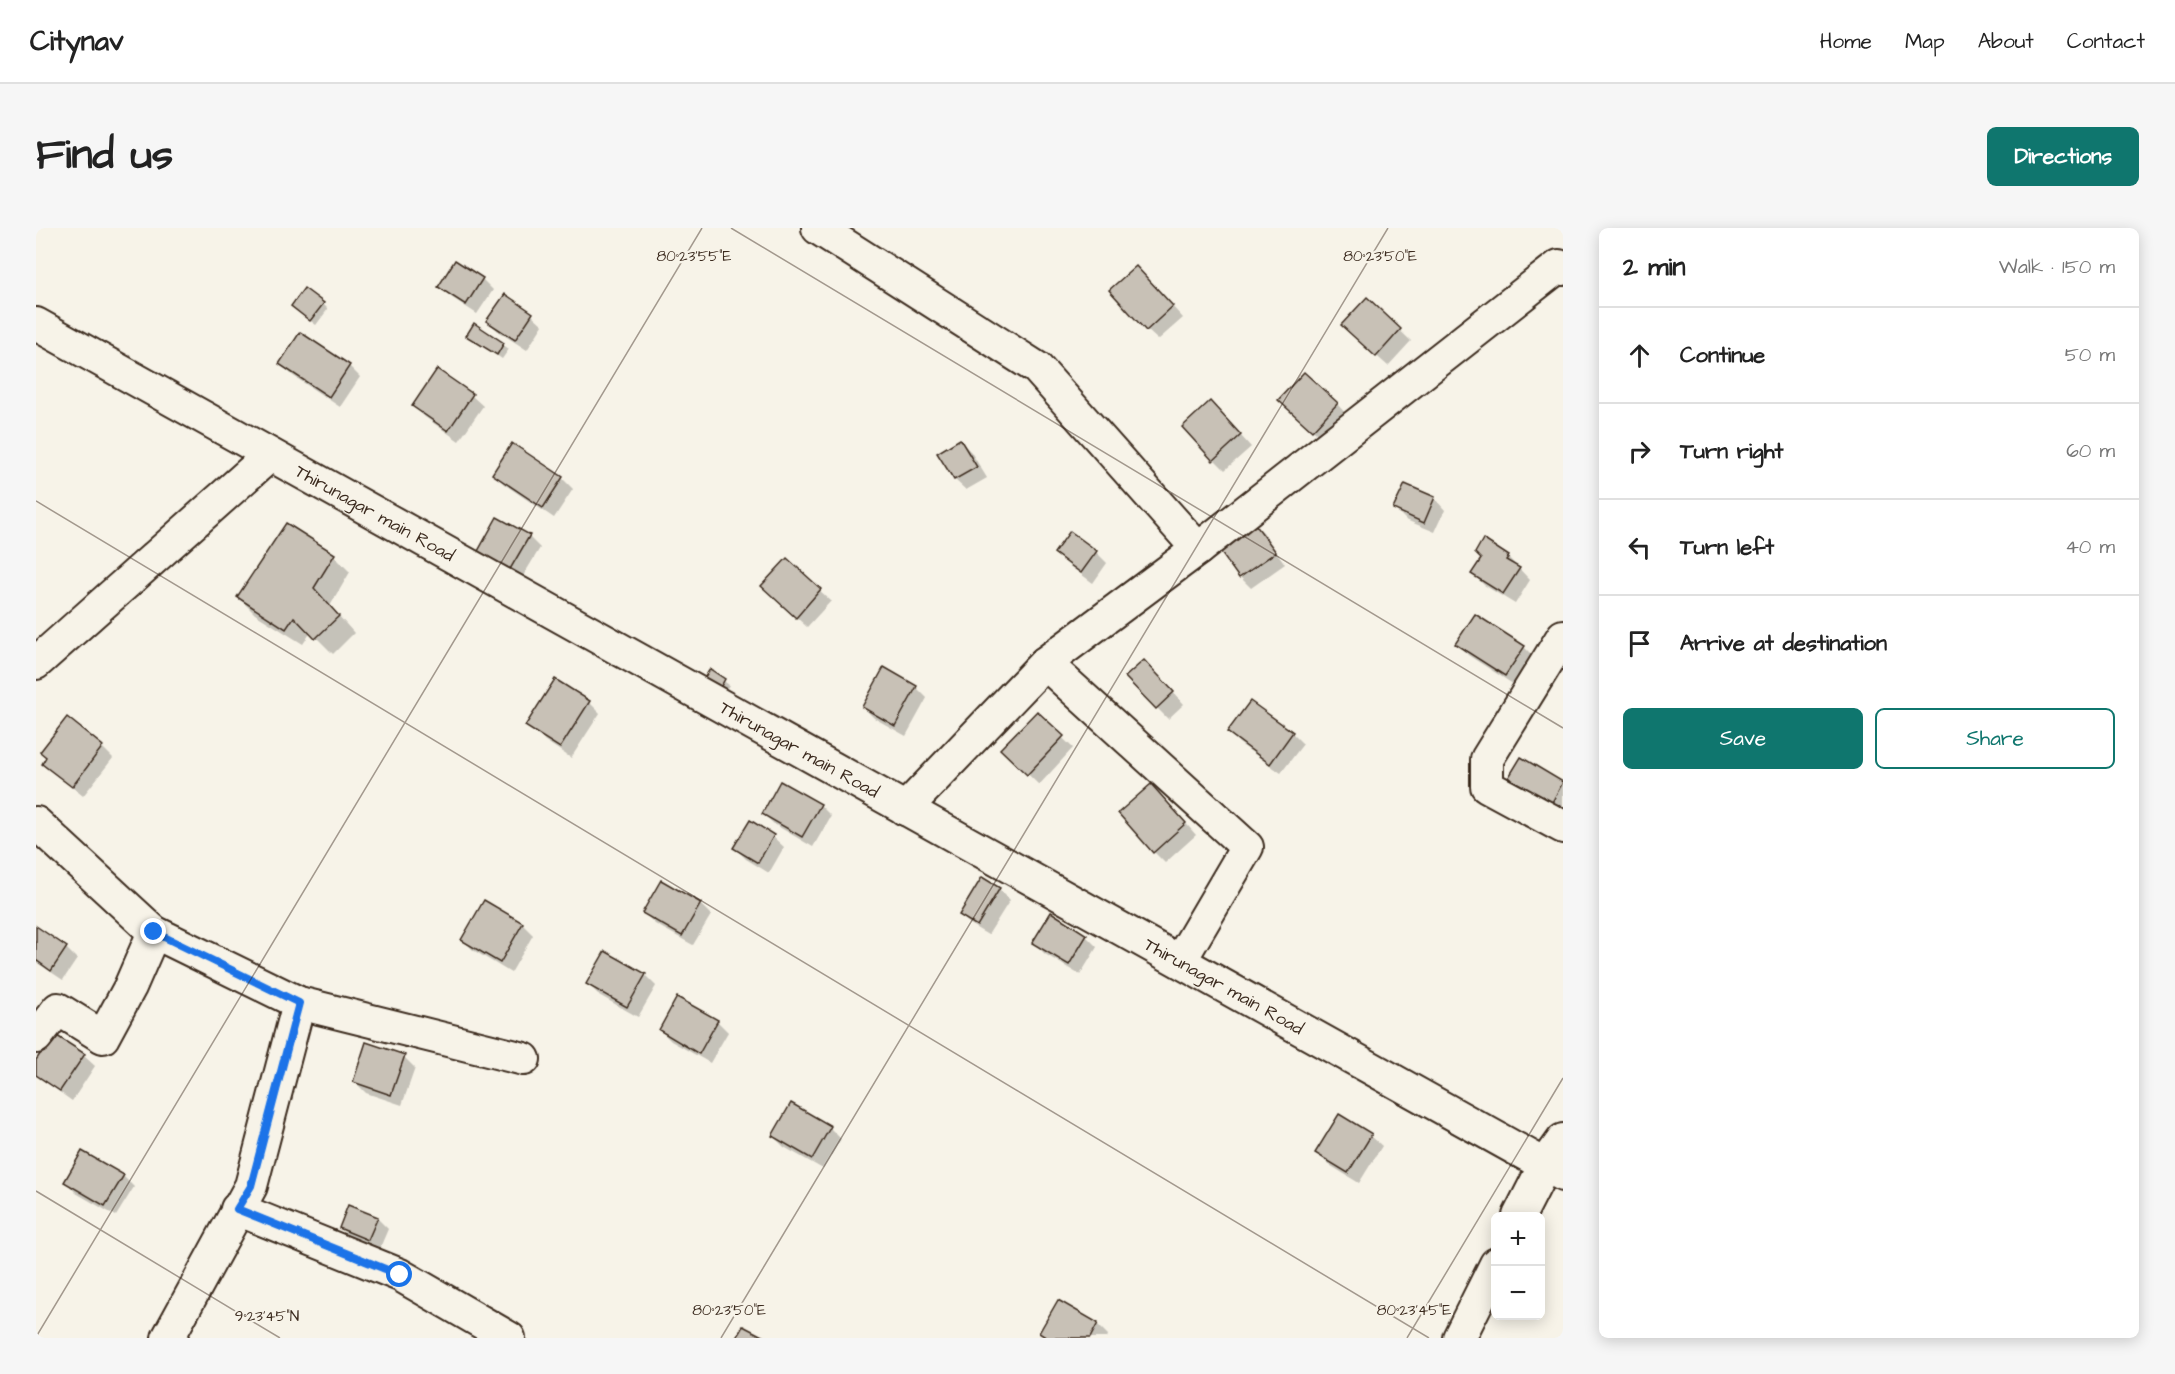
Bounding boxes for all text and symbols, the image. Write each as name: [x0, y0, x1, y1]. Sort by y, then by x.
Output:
text: Citynav: [30, 22, 124, 61]
text: Home: [1820, 27, 1872, 56]
text: Map: [1905, 27, 1945, 56]
text: About: [1978, 27, 2034, 56]
text: Contact: [2067, 27, 2145, 56]
text: Find us: [36, 127, 173, 185]
button: Directions: [1987, 127, 2139, 186]
text: 80°23'55"E: [657, 246, 732, 267]
text: 80°23'50"E: [1343, 246, 1417, 267]
text: 2 min: [1623, 249, 1685, 285]
text: Walk · 150 m: [1999, 253, 2115, 281]
icon: ahead: [1623, 339, 1656, 372]
text: Continue: [1680, 340, 1765, 371]
text: 50 m: [2065, 341, 2115, 369]
icon: right: [1623, 435, 1656, 468]
text: Turn right: [1680, 436, 1783, 467]
text: 60 m: [2066, 437, 2115, 465]
street label: Thirunagar main Road: [291, 458, 459, 567]
icon: left: [1623, 531, 1656, 564]
text: Turn left: [1680, 532, 1774, 563]
text: 40 m: [2065, 533, 2115, 561]
icon: arrive: [1623, 627, 1656, 660]
text: Arrive at destination: [1680, 628, 1887, 659]
street label: Thirunagar main Road: [715, 695, 884, 804]
button: Save: [1623, 708, 1863, 769]
button: Share: [1875, 708, 2115, 769]
route end: [140, 918, 166, 944]
street label: Thirunagar main Road: [1140, 932, 1308, 1041]
map controls: [1491, 1212, 1545, 1320]
button: +: [1491, 1212, 1545, 1266]
route start: [386, 1261, 412, 1287]
button: −: [1491, 1266, 1545, 1320]
text: 80°23'50"E: [692, 1300, 766, 1321]
text: 80°23'45"E: [1377, 1300, 1451, 1321]
text: 9°23'45"N: [235, 1306, 299, 1327]

